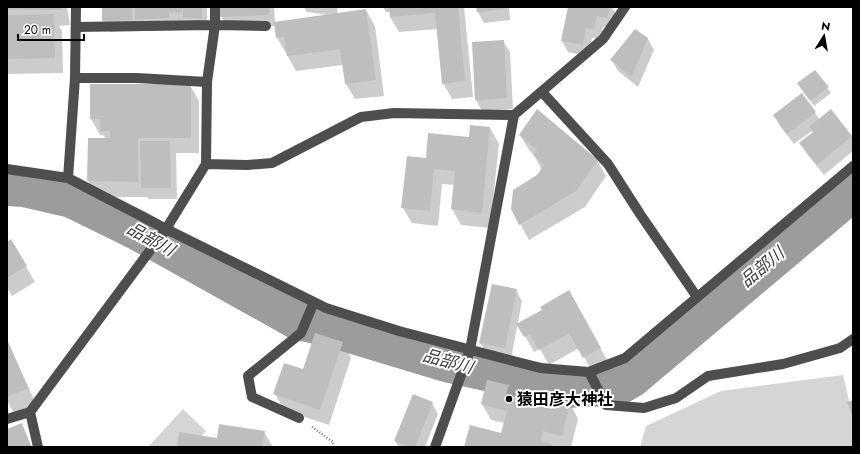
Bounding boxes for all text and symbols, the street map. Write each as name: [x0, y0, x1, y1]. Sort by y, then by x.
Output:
scale bar: [18, 16, 84, 42]
north arrow: [804, 16, 844, 56]
text: N: [820, 17, 832, 35]
text: 20 m: [24, 21, 51, 39]
water label: 品部川: [123, 216, 181, 263]
water label: 品部川: [735, 240, 791, 293]
water label: 品部川: [420, 343, 478, 380]
place label: 猿田彦大神社: [517, 388, 613, 411]
marker: 猿田彦大神社: [504, 394, 514, 404]

